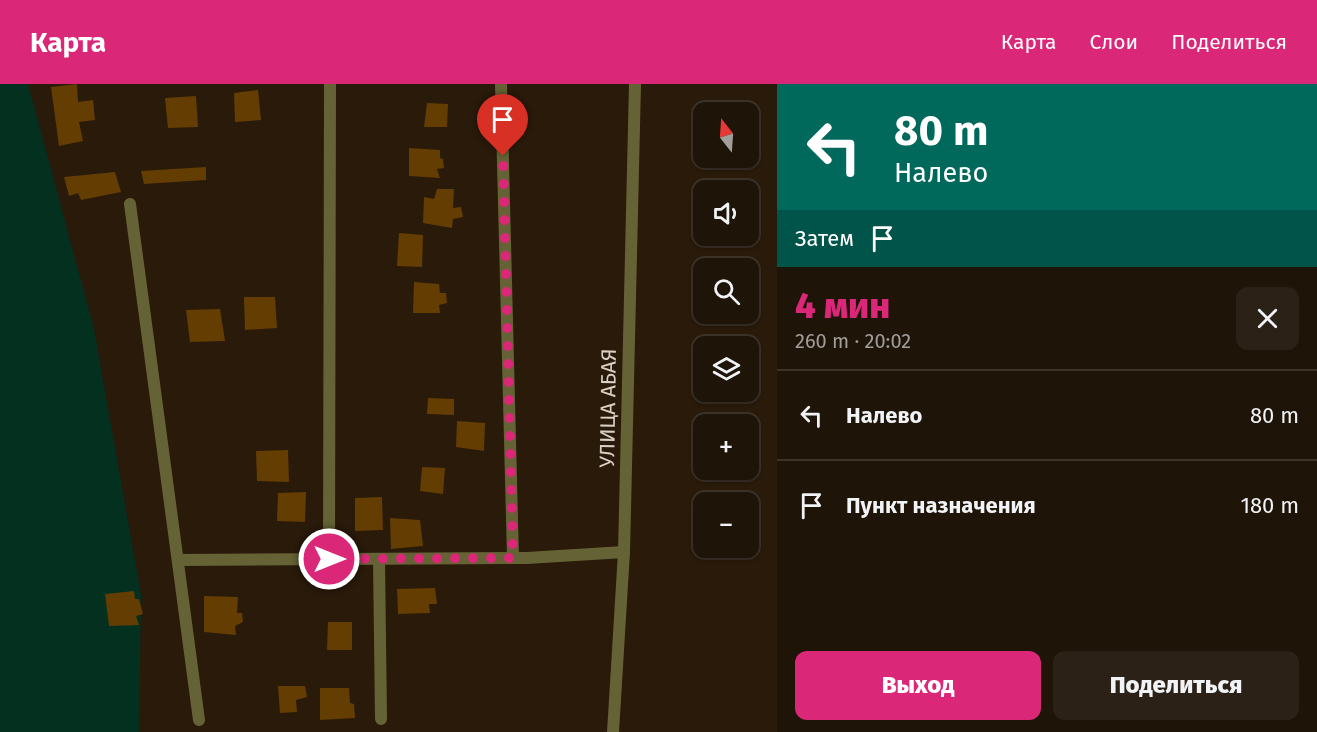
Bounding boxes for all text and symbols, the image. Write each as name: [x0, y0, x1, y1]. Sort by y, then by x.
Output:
text: Карта: [30, 26, 106, 59]
text: Карта: [1001, 29, 1057, 55]
text: Слои: [1090, 29, 1138, 55]
text: Поделиться: [1171, 29, 1287, 55]
pin: [477, 94, 528, 156]
north arrow: [693, 102, 759, 168]
map controls: [693, 102, 759, 558]
icon: arrive: [486, 103, 519, 136]
text: 80 m: [894, 106, 988, 156]
icon: left: [795, 108, 873, 186]
text: Налево: [894, 157, 988, 189]
button: sound: [693, 180, 759, 246]
icon: arrive: [866, 222, 899, 255]
text: Затем: [795, 225, 854, 252]
button: search: [693, 258, 759, 324]
text: 4 мин: [795, 284, 890, 328]
button: close: [1236, 287, 1299, 350]
text: 260 m · 20:02: [795, 329, 911, 353]
button: layers: [693, 336, 759, 402]
street label: УЛИЦА АБАЯ: [594, 348, 622, 468]
icon: left: [795, 399, 828, 432]
text: Налево: [846, 402, 922, 429]
text: 80 m: [1250, 402, 1299, 429]
button: +: [693, 414, 759, 480]
icon: arrive: [795, 489, 828, 522]
button: −: [693, 492, 759, 558]
text: Пункт назначения: [846, 492, 1036, 519]
text: 180 m: [1240, 492, 1299, 519]
position arrow: [297, 527, 361, 591]
button: Выход: [795, 651, 1041, 720]
button: Поделиться: [1053, 651, 1299, 720]

